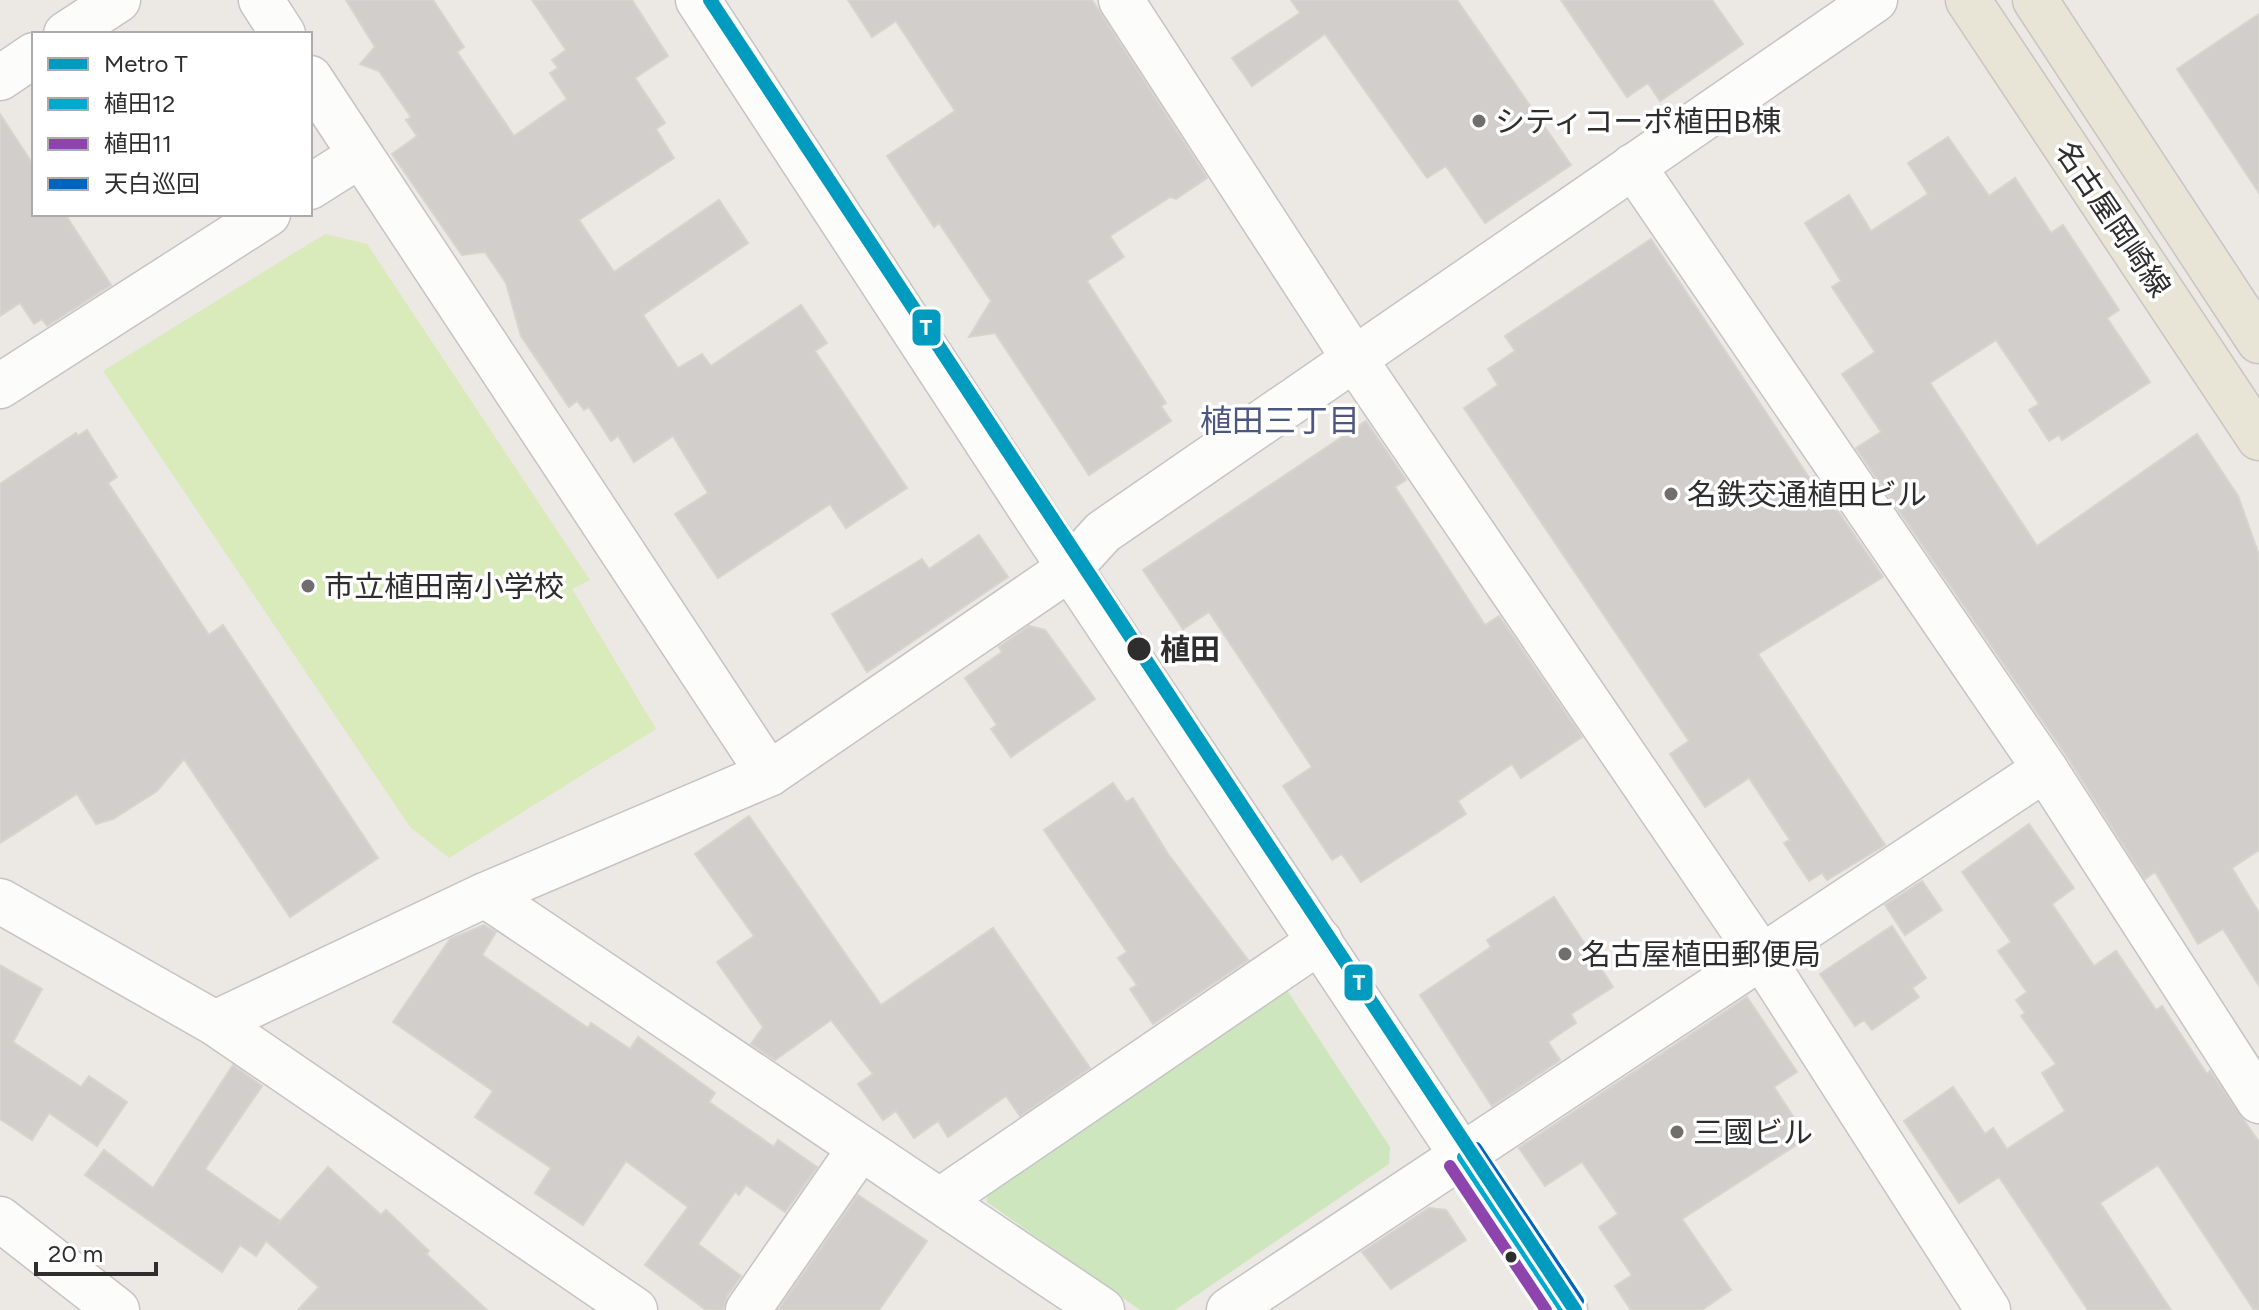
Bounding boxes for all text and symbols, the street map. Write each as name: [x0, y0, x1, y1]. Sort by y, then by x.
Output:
legend: [32, 32, 312, 216]
text: Metro T: [104, 49, 188, 78]
text: 植田12: [104, 89, 175, 118]
place label: シティコーポ植田B棟: [1495, 103, 1782, 140]
marker: シティコーポ植田B棟: [1470, 112, 1488, 130]
text: 植田11: [104, 129, 172, 158]
street label: 名古屋岡崎線: [2047, 134, 2179, 304]
text: 天白巡回: [104, 169, 200, 198]
line badge: T: [911, 308, 942, 347]
text: T: [920, 314, 933, 341]
district label: 植田三丁目: [1200, 402, 1360, 440]
place label: 名鉄交通植田ビル: [1687, 476, 1927, 513]
marker: 名鉄交通植田ビル: [1662, 485, 1680, 503]
place label: 市立植田南小学校: [324, 568, 564, 605]
marker: 市立植田南小学校: [299, 577, 317, 595]
place label: 植田: [1160, 631, 1220, 668]
marker: 植田: [1125, 635, 1153, 663]
place label: 名古屋植田郵便局: [1581, 936, 1821, 973]
marker: 名古屋植田郵便局: [1556, 945, 1574, 963]
line badge: T: [1343, 963, 1374, 1002]
text: T: [1353, 969, 1366, 996]
place label: 三國ビル: [1693, 1114, 1813, 1151]
marker: 三國ビル: [1668, 1123, 1686, 1141]
scale bar: [36, 1226, 156, 1276]
text: 20 m: [48, 1239, 103, 1268]
unlabelled marker: [1503, 1249, 1519, 1265]

